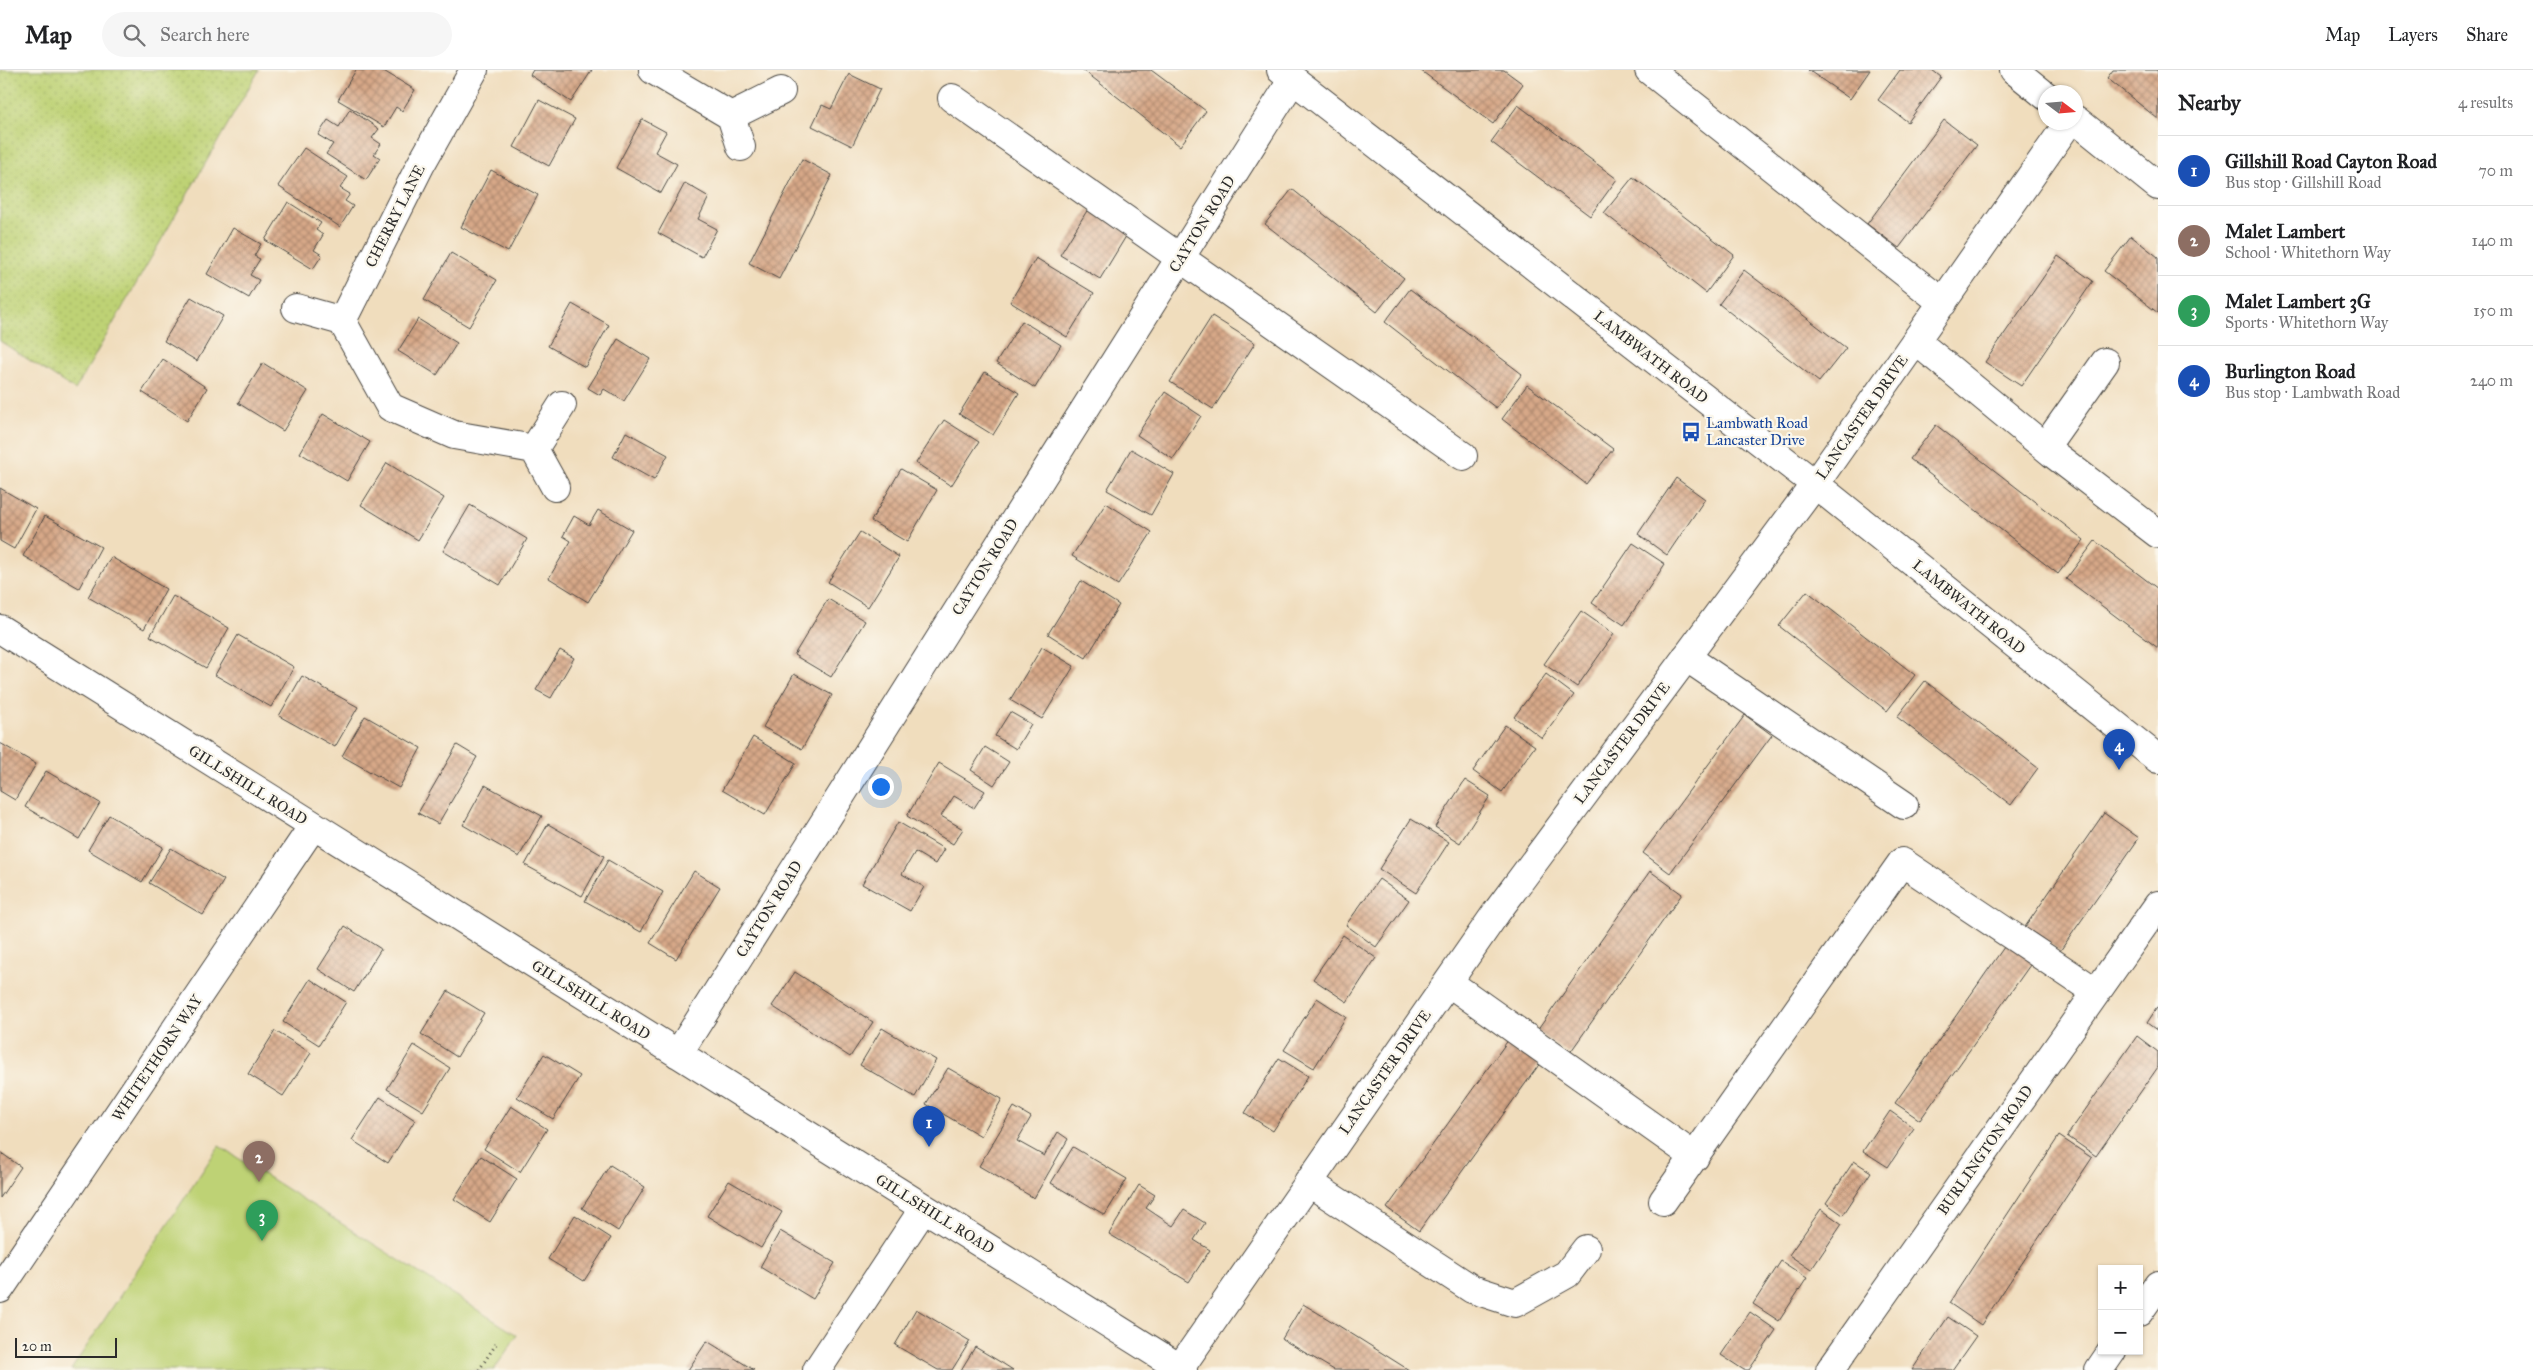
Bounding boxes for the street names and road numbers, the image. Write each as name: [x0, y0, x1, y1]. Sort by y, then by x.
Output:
street label: CHERRY LANE: [361, 162, 429, 270]
street label: CAYTON ROAD: [1165, 172, 1239, 276]
street label: LAMBWATH ROAD: [1590, 307, 1712, 407]
street label: LANCASTER DRIVE: [1812, 351, 1912, 483]
street label: CAYTON ROAD: [948, 515, 1022, 619]
street label: LAMBWATH ROAD: [1909, 556, 2029, 658]
street label: LANCASTER DRIVE: [1570, 678, 1674, 807]
street label: GILLSHILL ROAD: [185, 741, 311, 829]
street label: CAYTON ROAD: [732, 857, 806, 961]
street label: GILLSHILL ROAD: [528, 956, 654, 1044]
street label: WHITETHORN WAY: [108, 991, 206, 1125]
street label: LANCASTER DRIVE: [1335, 1006, 1435, 1138]
street label: BURLINGTON ROAD: [1933, 1082, 2037, 1218]
street label: GILLSHILL ROAD: [872, 1170, 998, 1258]

